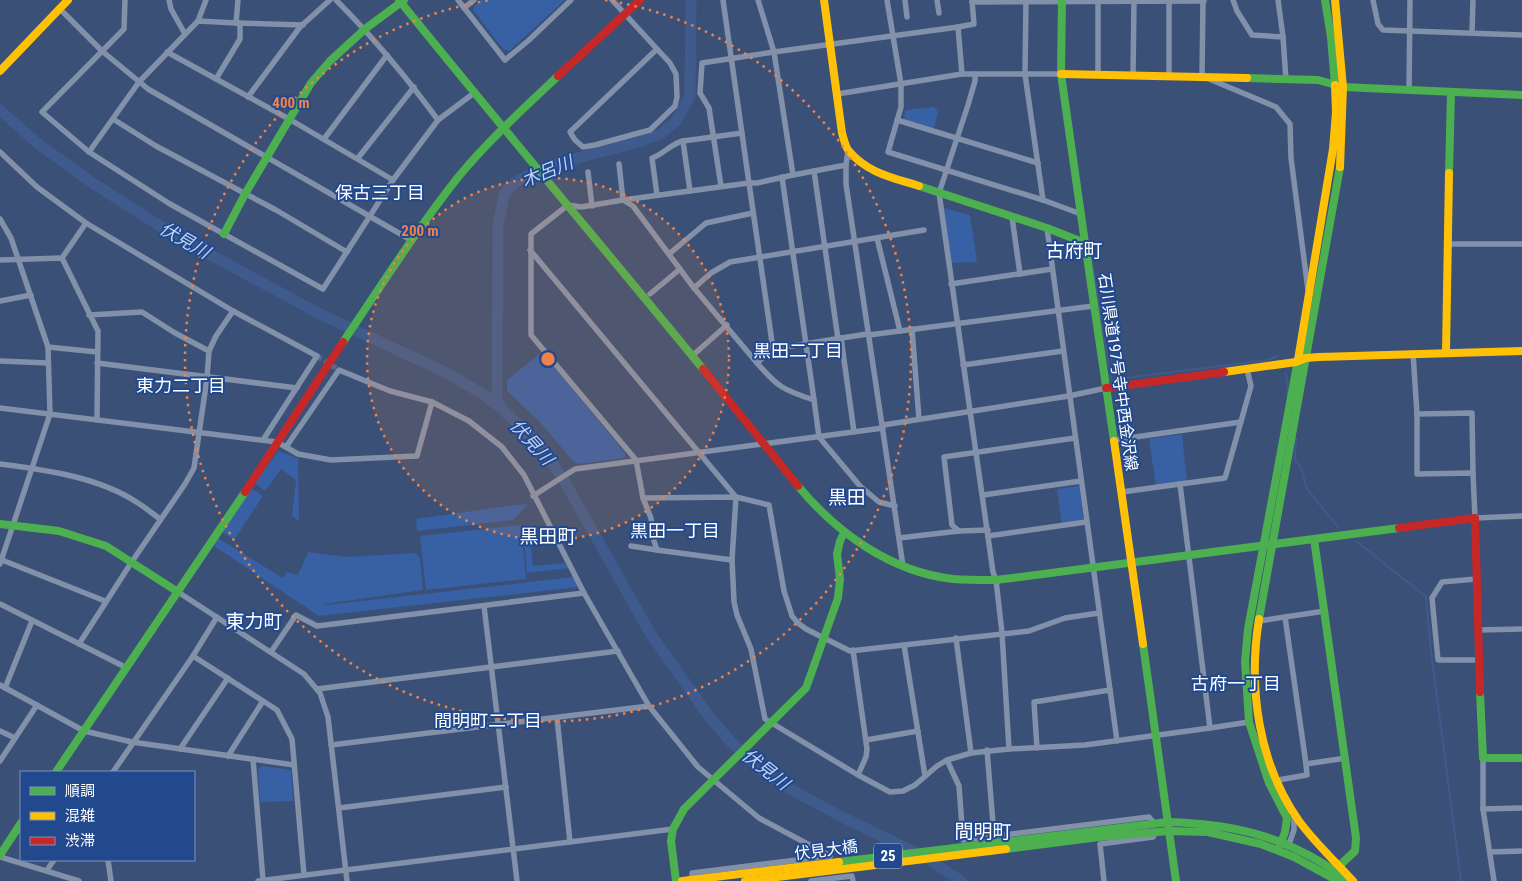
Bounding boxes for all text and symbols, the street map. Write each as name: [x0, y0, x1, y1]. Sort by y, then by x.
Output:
text: 400 m: [272, 94, 310, 112]
water label: 木呂川: [518, 150, 578, 191]
district label: 保古三丁目: [335, 182, 425, 203]
water label: 伏見川: [156, 217, 215, 264]
text: 200 m: [401, 222, 439, 240]
district label: 古府町: [1045, 239, 1103, 262]
street label: 石川県道197号寺中西金沢線: [1095, 272, 1141, 472]
district label: 黒田二丁目: [753, 340, 843, 361]
centre of rings: [539, 350, 557, 368]
district label: 東力二丁目: [136, 375, 226, 396]
water label: 伏見川: [506, 415, 559, 471]
district label: 黒田: [828, 486, 866, 509]
district label: 黒田一丁目: [630, 520, 720, 541]
district label: 黒田町: [519, 525, 577, 548]
district label: 東力町: [225, 610, 283, 633]
district label: 古府一丁目: [1191, 673, 1281, 694]
district label: 間明町二丁目: [434, 710, 542, 731]
water label: 伏見川: [738, 744, 795, 795]
legend: [20, 771, 195, 861]
text: 順調: [65, 782, 95, 800]
text: 混雑: [65, 807, 95, 825]
district label: 間明町: [954, 820, 1012, 843]
text: 渋滞: [65, 832, 95, 850]
street label: 伏見大橋: [793, 837, 859, 863]
road number: 25: [874, 844, 902, 868]

